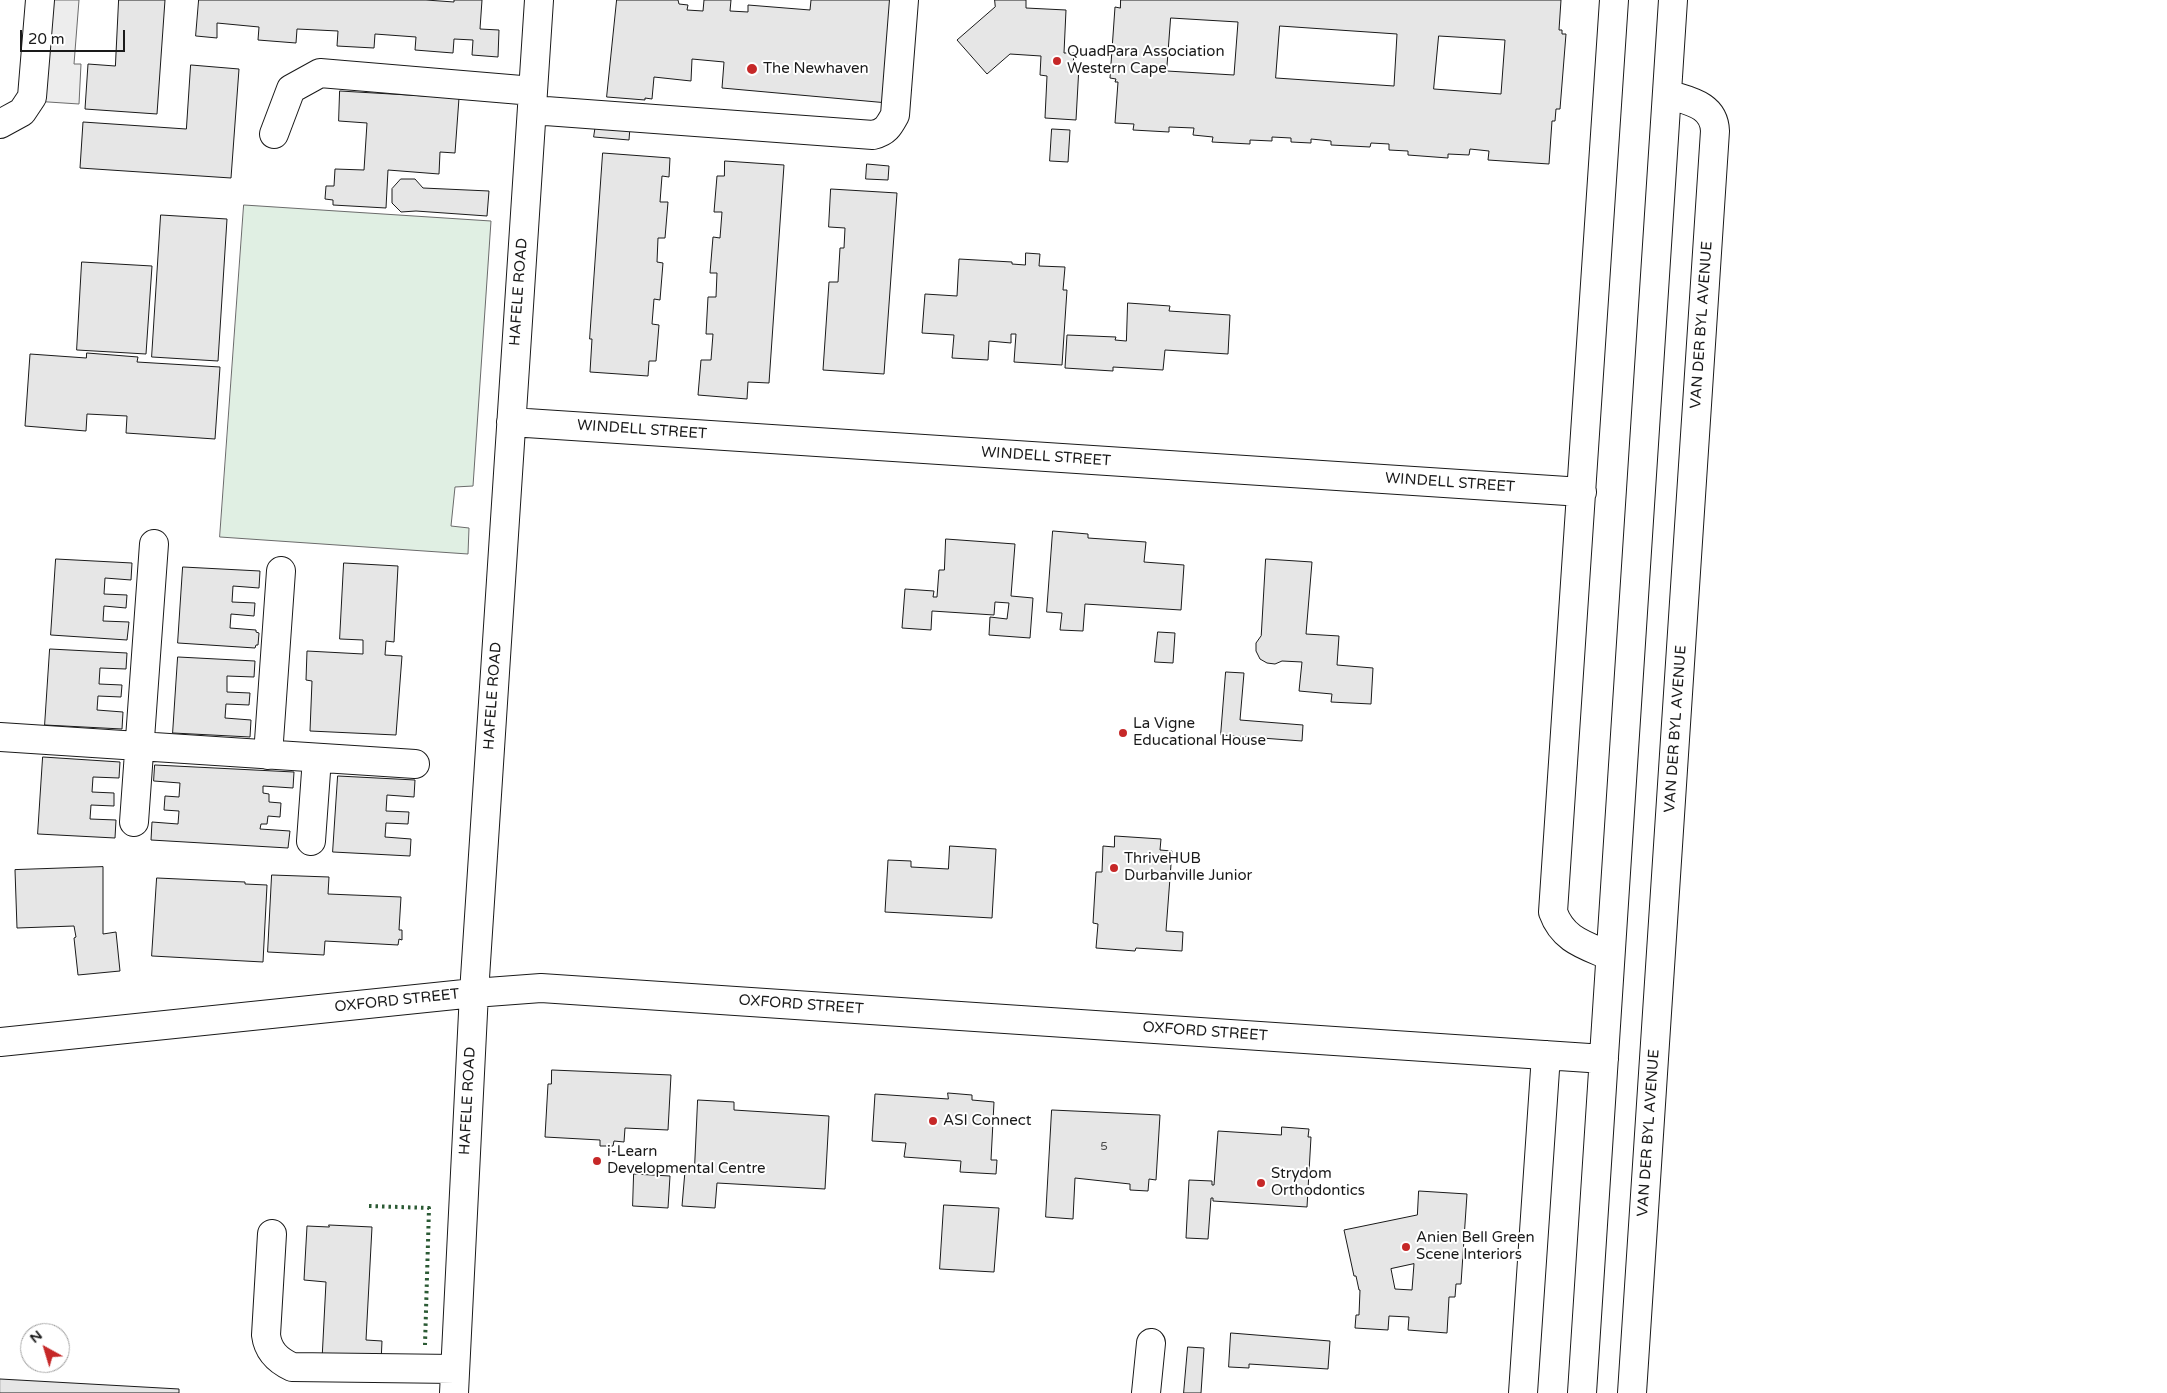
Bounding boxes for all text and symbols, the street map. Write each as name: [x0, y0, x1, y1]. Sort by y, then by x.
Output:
scale bar: [22, 20, 128, 52]
text: 20 m: [28, 30, 65, 48]
place label: QuadPara Association Western Cape: [1067, 43, 1225, 78]
marker: QuadPara Association Western Cape: [1051, 55, 1063, 67]
place label: The Newhaven: [763, 60, 869, 78]
marker: The Newhaven: [745, 62, 759, 76]
street label: HAFELE ROAD: [506, 237, 532, 347]
street label: VAN DER BYL AVENUE: [1687, 241, 1717, 409]
street label: WINDELL STREET: [576, 416, 708, 444]
street label: WINDELL STREET: [980, 443, 1112, 471]
street label: WINDELL STREET: [1384, 469, 1516, 497]
street label: HAFELE ROAD: [480, 641, 506, 751]
street label: VAN DER BYL AVENUE: [1661, 645, 1691, 813]
place label: La Vigne Educational House: [1133, 715, 1266, 750]
marker: La Vigne Educational House: [1117, 727, 1129, 739]
place label: ThriveHUB Durbanville Junior: [1124, 850, 1252, 885]
marker: ThriveHUB Durbanville Junior: [1108, 862, 1120, 874]
street label: OXFORD STREET: [334, 985, 460, 1017]
street label: OXFORD STREET: [738, 992, 864, 1018]
street label: OXFORD STREET: [1142, 1019, 1268, 1045]
street label: HAFELE ROAD: [456, 1046, 480, 1156]
street label: VAN DER BYL AVENUE: [1634, 1049, 1664, 1217]
place label: ASI Connect: [943, 1112, 1031, 1130]
marker: ASI Connect: [927, 1115, 939, 1127]
house number: 5: [1100, 1140, 1108, 1154]
place label: i-Learn Developmental Centre: [607, 1143, 765, 1178]
marker: i-Learn Developmental Centre: [591, 1155, 603, 1167]
place label: Strydom Orthodontics: [1271, 1165, 1365, 1200]
marker: Strydom Orthodontics: [1255, 1177, 1267, 1189]
place label: Anien Bell Green Scene Interiors: [1416, 1229, 1535, 1264]
marker: Anien Bell Green Scene Interiors: [1400, 1241, 1412, 1253]
north arrow: [20, 1323, 70, 1373]
text: N: [26, 1327, 46, 1347]

